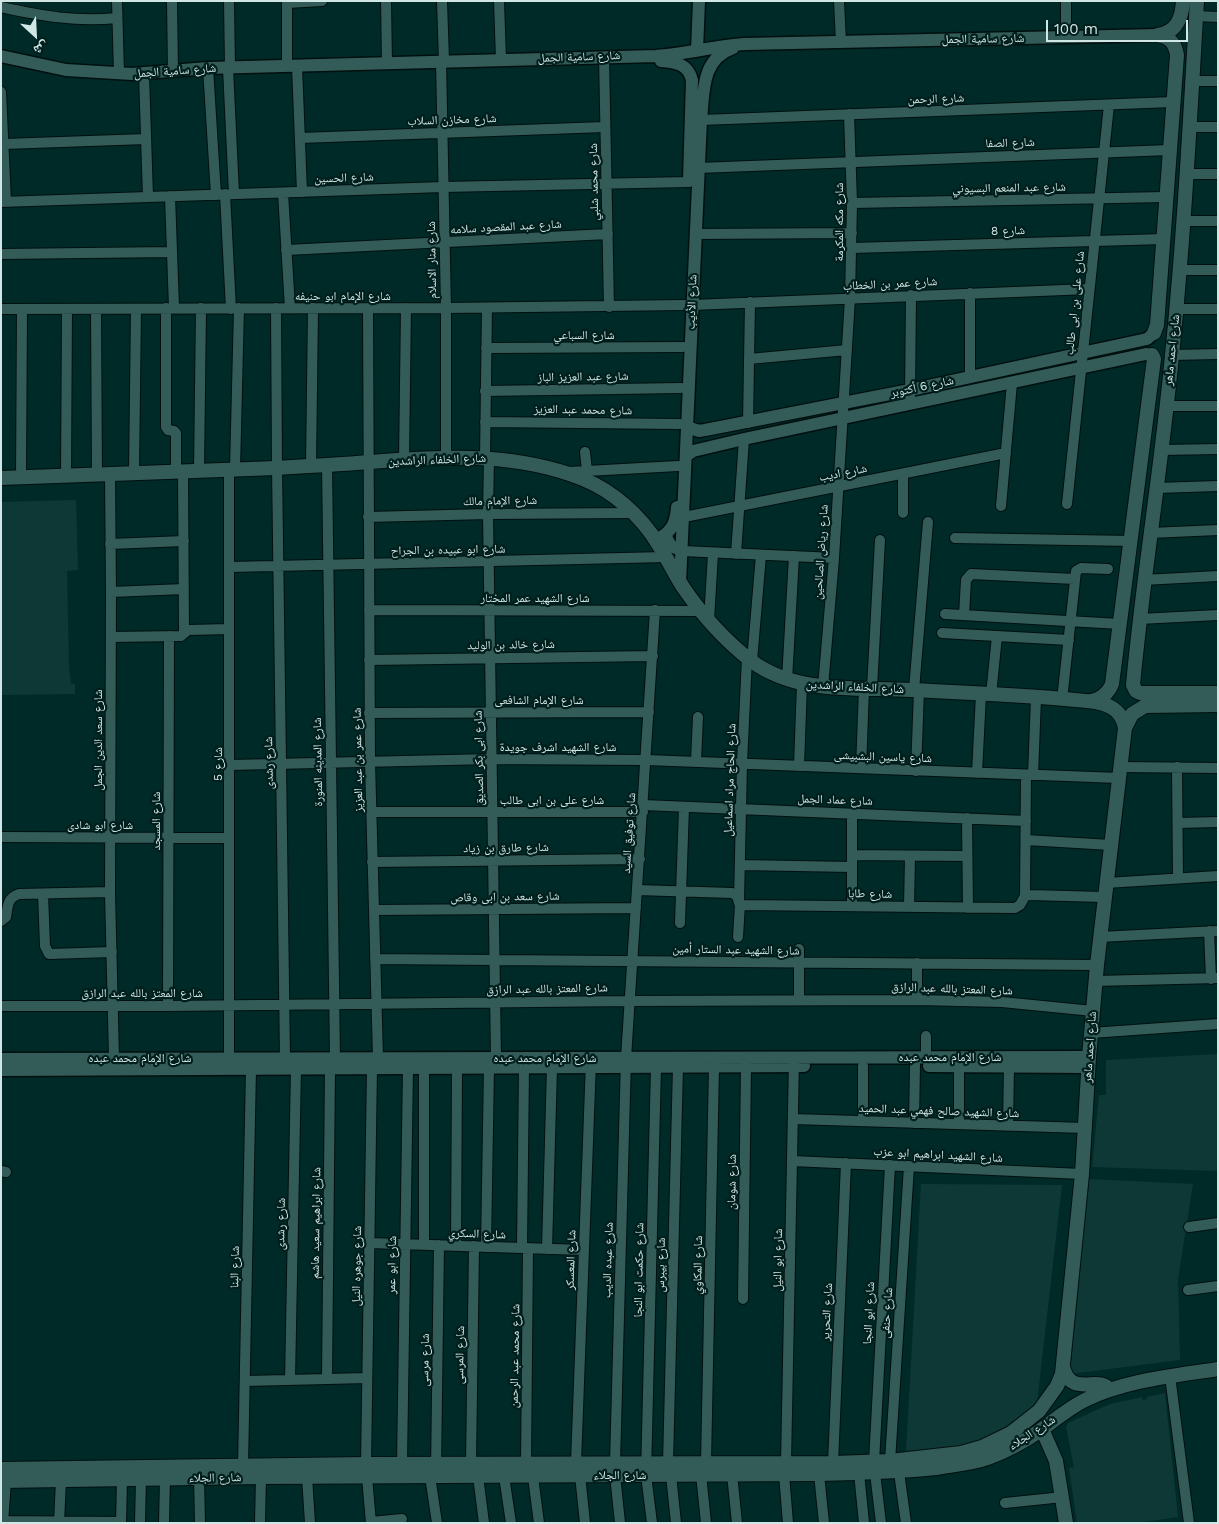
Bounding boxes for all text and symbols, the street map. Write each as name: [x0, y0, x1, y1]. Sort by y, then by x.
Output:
north arrow: [10, 10, 60, 60]
scale bar: [1049, 10, 1192, 42]
text: 100 m: [1054, 20, 1098, 38]
street label: شارع سامية الجمل: [942, 31, 1024, 47]
text: ش: [31, 38, 51, 59]
street label: شارع سامية الجمل: [537, 48, 621, 66]
street label: شارع سامية الجمل: [133, 61, 217, 81]
street label: شارع الرحمن: [907, 91, 965, 107]
street label: شارع مخازن السلاب: [407, 111, 497, 129]
street label: شارع الصفا: [985, 135, 1035, 151]
street label: شارع محمد شلبي: [586, 143, 602, 221]
street label: شارع الحسين: [314, 170, 374, 186]
street label: شارع عبد المنعم البسيوني: [952, 180, 1066, 196]
street label: شارع مكه المكرمة: [832, 182, 846, 262]
street label: شارع عبد المقصود سلامه: [450, 217, 562, 237]
street label: شارع منار الاسلام: [424, 221, 440, 299]
street label: شارع 8: [991, 223, 1025, 239]
street label: شارع على بن ابى طالب: [1062, 250, 1088, 356]
street label: شارع الأديب: [684, 274, 700, 330]
street label: شارع عمر بن الخطاب: [842, 274, 938, 294]
street label: شارع الإمام ابو حنيفه: [295, 289, 391, 303]
street label: شارع احمد ماهر: [1161, 314, 1183, 386]
street label: شارع السباعي: [553, 328, 615, 342]
street label: شارع عبد العزيز الباز: [537, 369, 629, 385]
street label: شارع 6 أكتوبر: [889, 373, 955, 401]
street label: شارع محمد عبد العزيز: [534, 402, 632, 418]
street label: شارع الخلفاء الراشدين: [388, 451, 486, 469]
street label: شارع اديب: [818, 461, 868, 485]
street label: شارع الإمام مالك: [463, 493, 537, 509]
street label: شارع رياض الصالحين: [810, 504, 832, 600]
street label: شارع ابو عبيده بن الجراح: [391, 542, 505, 558]
street label: شارع الشهيد عمر المختار: [480, 591, 590, 605]
street label: شارع خالد بن الوليد: [467, 637, 555, 653]
street label: شارع الخلفاء الراشدين: [806, 677, 904, 697]
street label: شارع سعد الدين الجمل: [91, 689, 105, 791]
street label: شارع الإمام الشافعى: [494, 693, 584, 707]
street label: شارع عمر بن عبد العزيز: [350, 707, 366, 813]
street label: شارع ابى بكر الصديق: [471, 710, 487, 806]
street label: شارع المدينه المنورة: [310, 717, 326, 807]
street label: شارع الحاج مراد اسماعيل: [721, 723, 739, 837]
street label: شارع رشدى: [261, 737, 277, 789]
street label: شارع الشهيد اشرف جويدة: [500, 740, 616, 754]
street label: شارع 5: [211, 747, 225, 781]
street label: شارع ياسين البشبيشى: [834, 748, 932, 766]
street label: شارع عماد الجمل: [797, 791, 873, 809]
street label: شارع المسجد: [149, 792, 163, 850]
street label: شارع توفيق السيد: [619, 792, 639, 874]
street label: شارع على بن ابى طالب: [500, 793, 604, 807]
street label: شارع ابو شادى: [67, 818, 133, 832]
street label: شارع طارق بن زياد: [463, 840, 549, 856]
street label: شارع طابا: [848, 886, 892, 902]
street label: شارع سعد بن ابى وقاص: [450, 889, 560, 905]
street label: شارع الشهيد عبد الستار أمين: [672, 942, 800, 958]
street label: شارع المعتز بالله عبد الرازق: [891, 980, 1013, 998]
street label: شارع المعتز بالله عبد الرازق: [486, 981, 608, 997]
street label: شارع المعتز بالله عبد الرازق: [81, 986, 203, 1000]
street label: شارع احمد ماهر: [1080, 1011, 1100, 1083]
street label: شارع الإمام محمد عبده: [899, 1050, 1001, 1064]
street label: شارع الإمام محمد عبده: [89, 1051, 191, 1065]
street label: شارع الإمام محمد عبده: [494, 1051, 596, 1065]
street label: شارع الشهيد صالح فهمي عبد الحميد: [858, 1101, 1020, 1121]
street label: شارع الشهيد ابراهيم ابو عزب: [873, 1144, 1003, 1166]
street label: شارع شومان: [724, 1154, 740, 1210]
street label: شارع ابراهيم سعيد هاشم: [308, 1167, 324, 1279]
street label: شارع رشدى: [273, 1198, 289, 1250]
street label: شارع عبده الديب: [599, 1222, 617, 1298]
street label: شارع حكمت ابو النجا: [631, 1223, 647, 1317]
street label: شارع جوهره النيل: [349, 1226, 365, 1306]
street label: شارع السكري: [448, 1226, 506, 1242]
street label: شارع ابو النيل: [770, 1228, 786, 1292]
street label: شارع المعسكر: [563, 1229, 579, 1291]
street label: شارع المكاوي: [690, 1235, 706, 1295]
street label: شارع ابو عمر: [384, 1236, 400, 1294]
street label: شارع بيبرس: [653, 1237, 669, 1293]
street label: شارع البنا: [227, 1246, 243, 1288]
street label: شارع ابو النجا: [860, 1281, 878, 1345]
street label: شارع التحرير: [818, 1282, 836, 1342]
street label: شارع حنفى: [878, 1287, 896, 1339]
street label: شارع محمد عبد الرحمن: [507, 1304, 523, 1408]
street label: شارع المرسى: [452, 1326, 468, 1384]
street label: شارع مرسى: [417, 1333, 433, 1387]
street label: شارع الجلاء: [1006, 1413, 1058, 1453]
street label: شارع الجلاء: [594, 1468, 646, 1482]
street label: شارع الجلاء: [188, 1470, 242, 1486]

